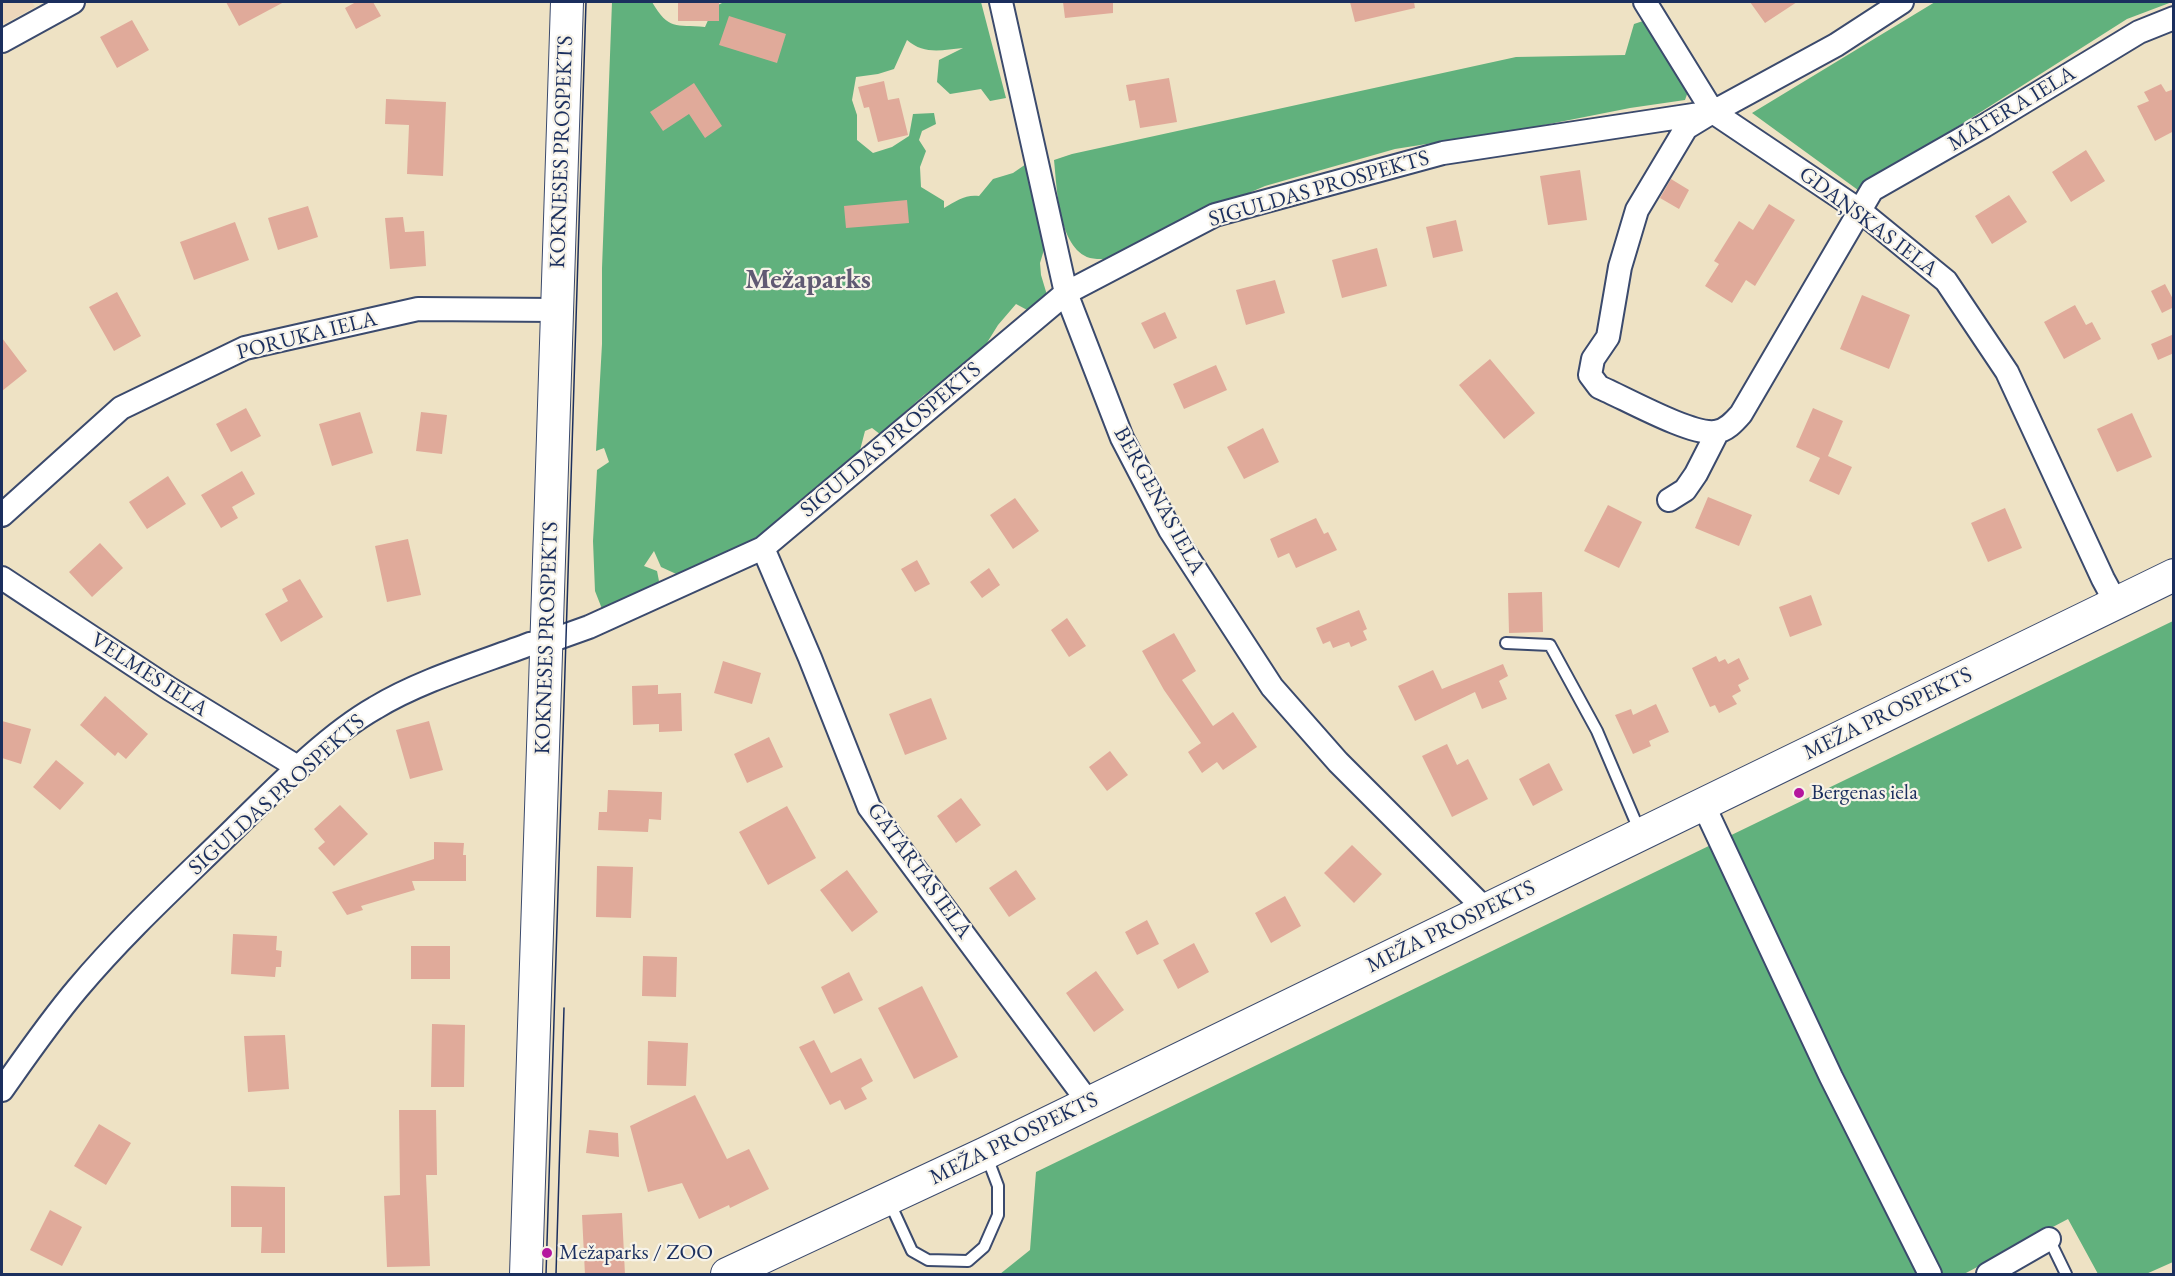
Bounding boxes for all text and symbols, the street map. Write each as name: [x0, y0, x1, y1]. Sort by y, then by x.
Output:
street label: KOKNESES PROSPEKTS: [545, 35, 579, 269]
street label: MĀTERA IELA: [1943, 61, 2081, 157]
street label: SIGULDAS PROSPEKTS: [1206, 145, 1432, 233]
street label: GDAŅSKAS IELA: [1793, 161, 1943, 283]
district label: Mežaparks: [745, 263, 871, 297]
street label: PORUKA IELA: [234, 306, 380, 366]
street label: SIGULDAS PROSPEKTS: [795, 357, 987, 523]
street label: BERGENAS IELA: [1108, 423, 1210, 579]
street label: KOKNESES PROSPEKTS: [530, 521, 564, 755]
street label: VELMES IELA: [85, 627, 213, 723]
street label: MEŽA PROSPEKTS: [1799, 662, 1977, 766]
street label: SIGULDAS PROSPEKTS: [183, 709, 371, 881]
place label: Bergenas iela: [1811, 780, 1918, 806]
marker: Bergenas iela: [1792, 786, 1806, 800]
street label: GATARTAS IELA: [861, 798, 977, 944]
street label: MEŽA PROSPEKTS: [1362, 875, 1540, 979]
street label: MEŽA PROSPEKTS: [925, 1087, 1103, 1191]
place label: Mežaparks / ZOO: [559, 1240, 713, 1266]
marker: Mežaparks / ZOO: [540, 1246, 554, 1260]

